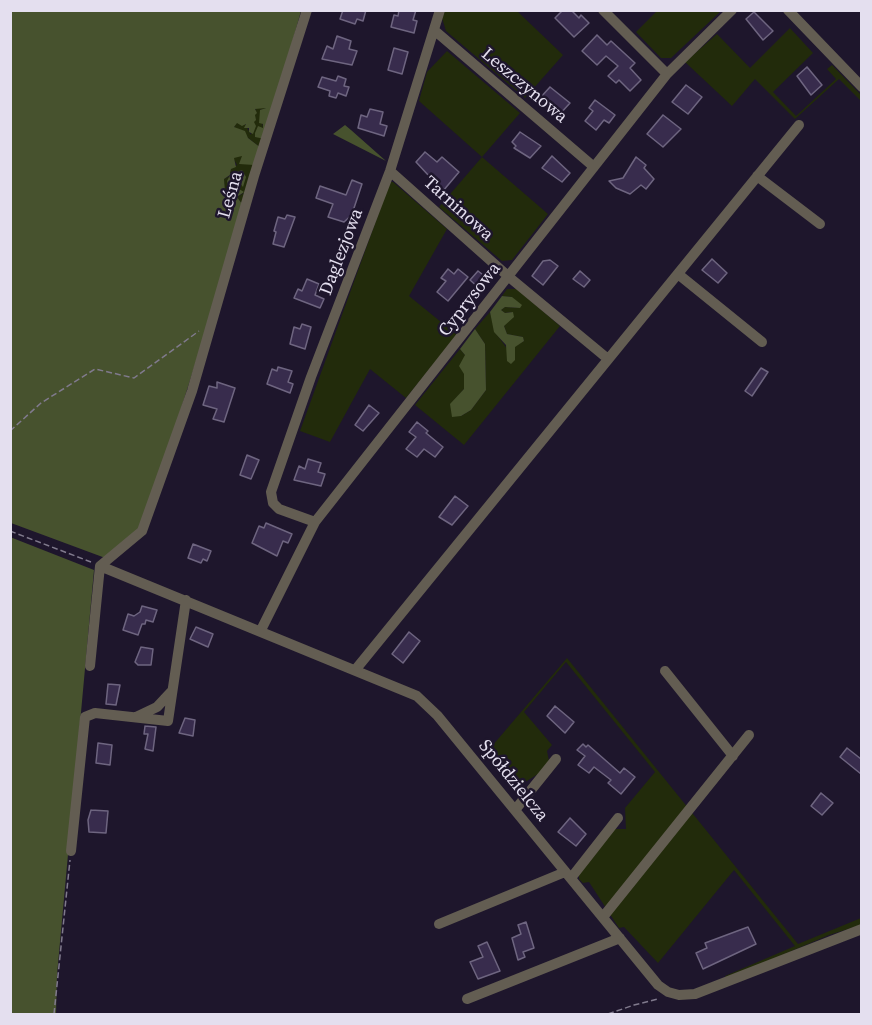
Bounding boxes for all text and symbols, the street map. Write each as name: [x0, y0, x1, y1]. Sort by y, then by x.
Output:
street label: Leszczynowa: [477, 44, 571, 128]
street label: Leśna: [214, 169, 248, 221]
street label: Tarninowa: [419, 172, 497, 246]
street label: Daglezjowa: [316, 206, 368, 298]
street label: Cyprysowa: [434, 259, 506, 341]
street label: Spółdzielcza: [473, 736, 553, 826]

